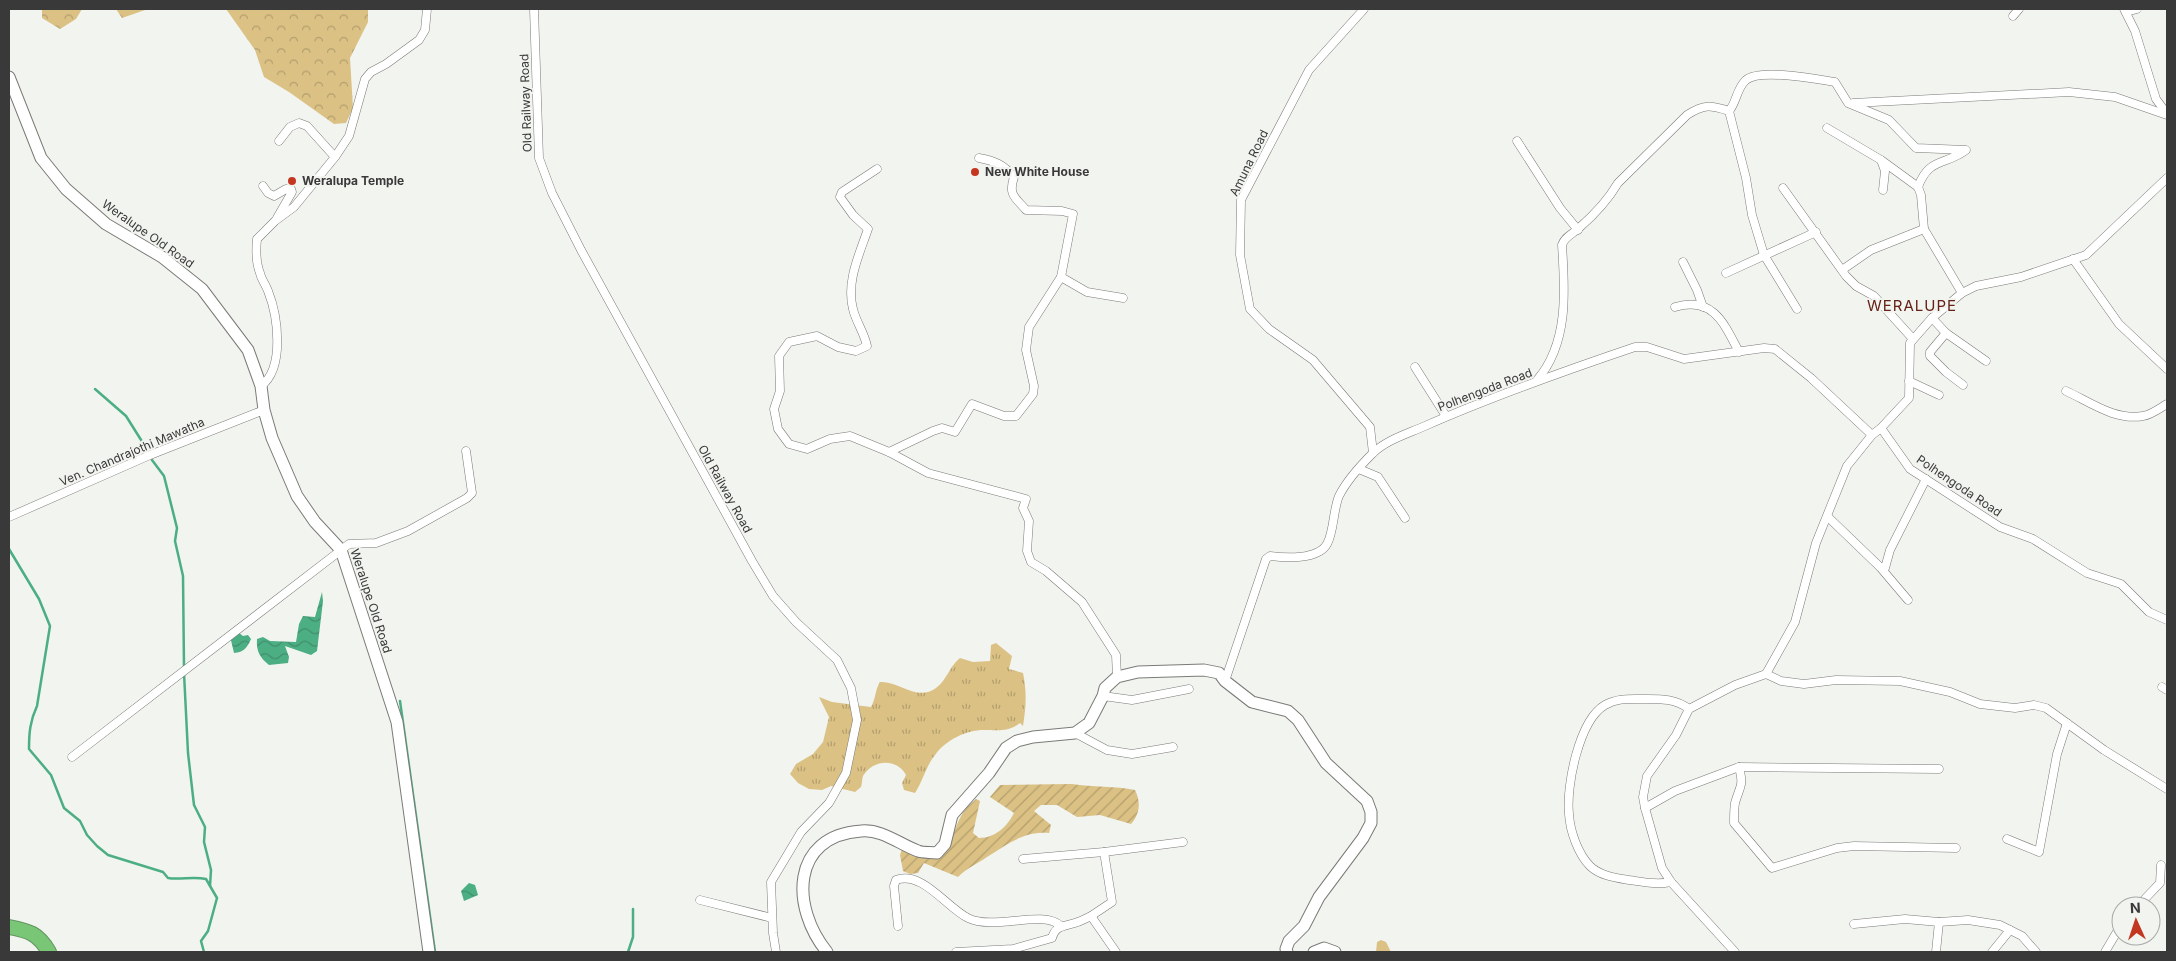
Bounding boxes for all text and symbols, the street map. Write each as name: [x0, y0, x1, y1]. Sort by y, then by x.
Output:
street label: Old Railway Road: [516, 54, 535, 152]
street label: Amuna Road: [1226, 127, 1271, 198]
place label: New White House: [985, 164, 1089, 179]
marker: New White House: [969, 166, 981, 178]
place label: Weralupa Temple: [302, 173, 404, 188]
marker: Weralupa Temple: [286, 175, 298, 187]
street label: Weralupe Old Road: [99, 196, 197, 271]
district label: WERALUPE: [1867, 296, 1957, 315]
street label: Polhengoda Road: [1436, 365, 1534, 414]
street label: Ven. Chandrajothi Mawatha: [57, 414, 207, 489]
street label: Old Railway Road: [695, 442, 756, 535]
street label: Polhengoda Road: [1914, 451, 2005, 520]
street label: Weralupe Old Road: [348, 547, 395, 655]
north arrow: [2111, 896, 2161, 946]
text: N: [2130, 899, 2141, 916]

